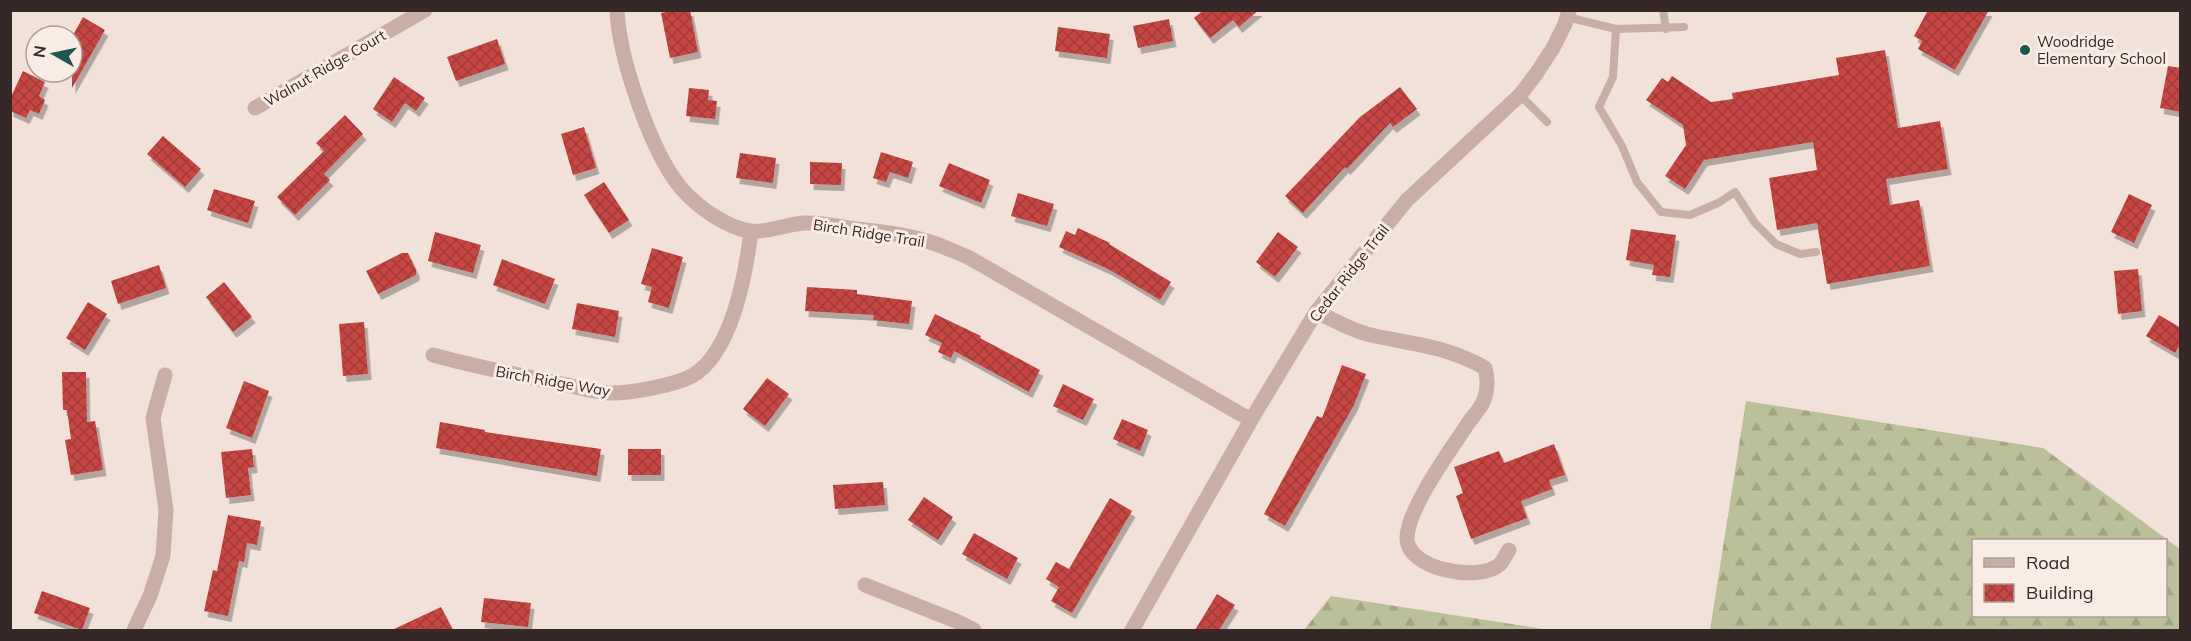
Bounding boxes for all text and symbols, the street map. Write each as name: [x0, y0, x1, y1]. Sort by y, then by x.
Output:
north arrow: [24, 24, 84, 84]
street label: Walnut Ridge Court: [261, 25, 389, 111]
place label: Woodridge Elementary School: [2037, 32, 2166, 68]
marker: Woodridge Elementary School: [2018, 43, 2032, 57]
text: N: [28, 44, 50, 59]
street label: Birch Ridge Trail: [812, 215, 926, 251]
street label: Cedar Ridge Trail: [1305, 220, 1393, 326]
street label: Birch Ridge Way: [494, 362, 612, 400]
legend: [1972, 539, 2167, 617]
text: Road: [2026, 551, 2070, 574]
text: Building: [2026, 581, 2094, 604]

